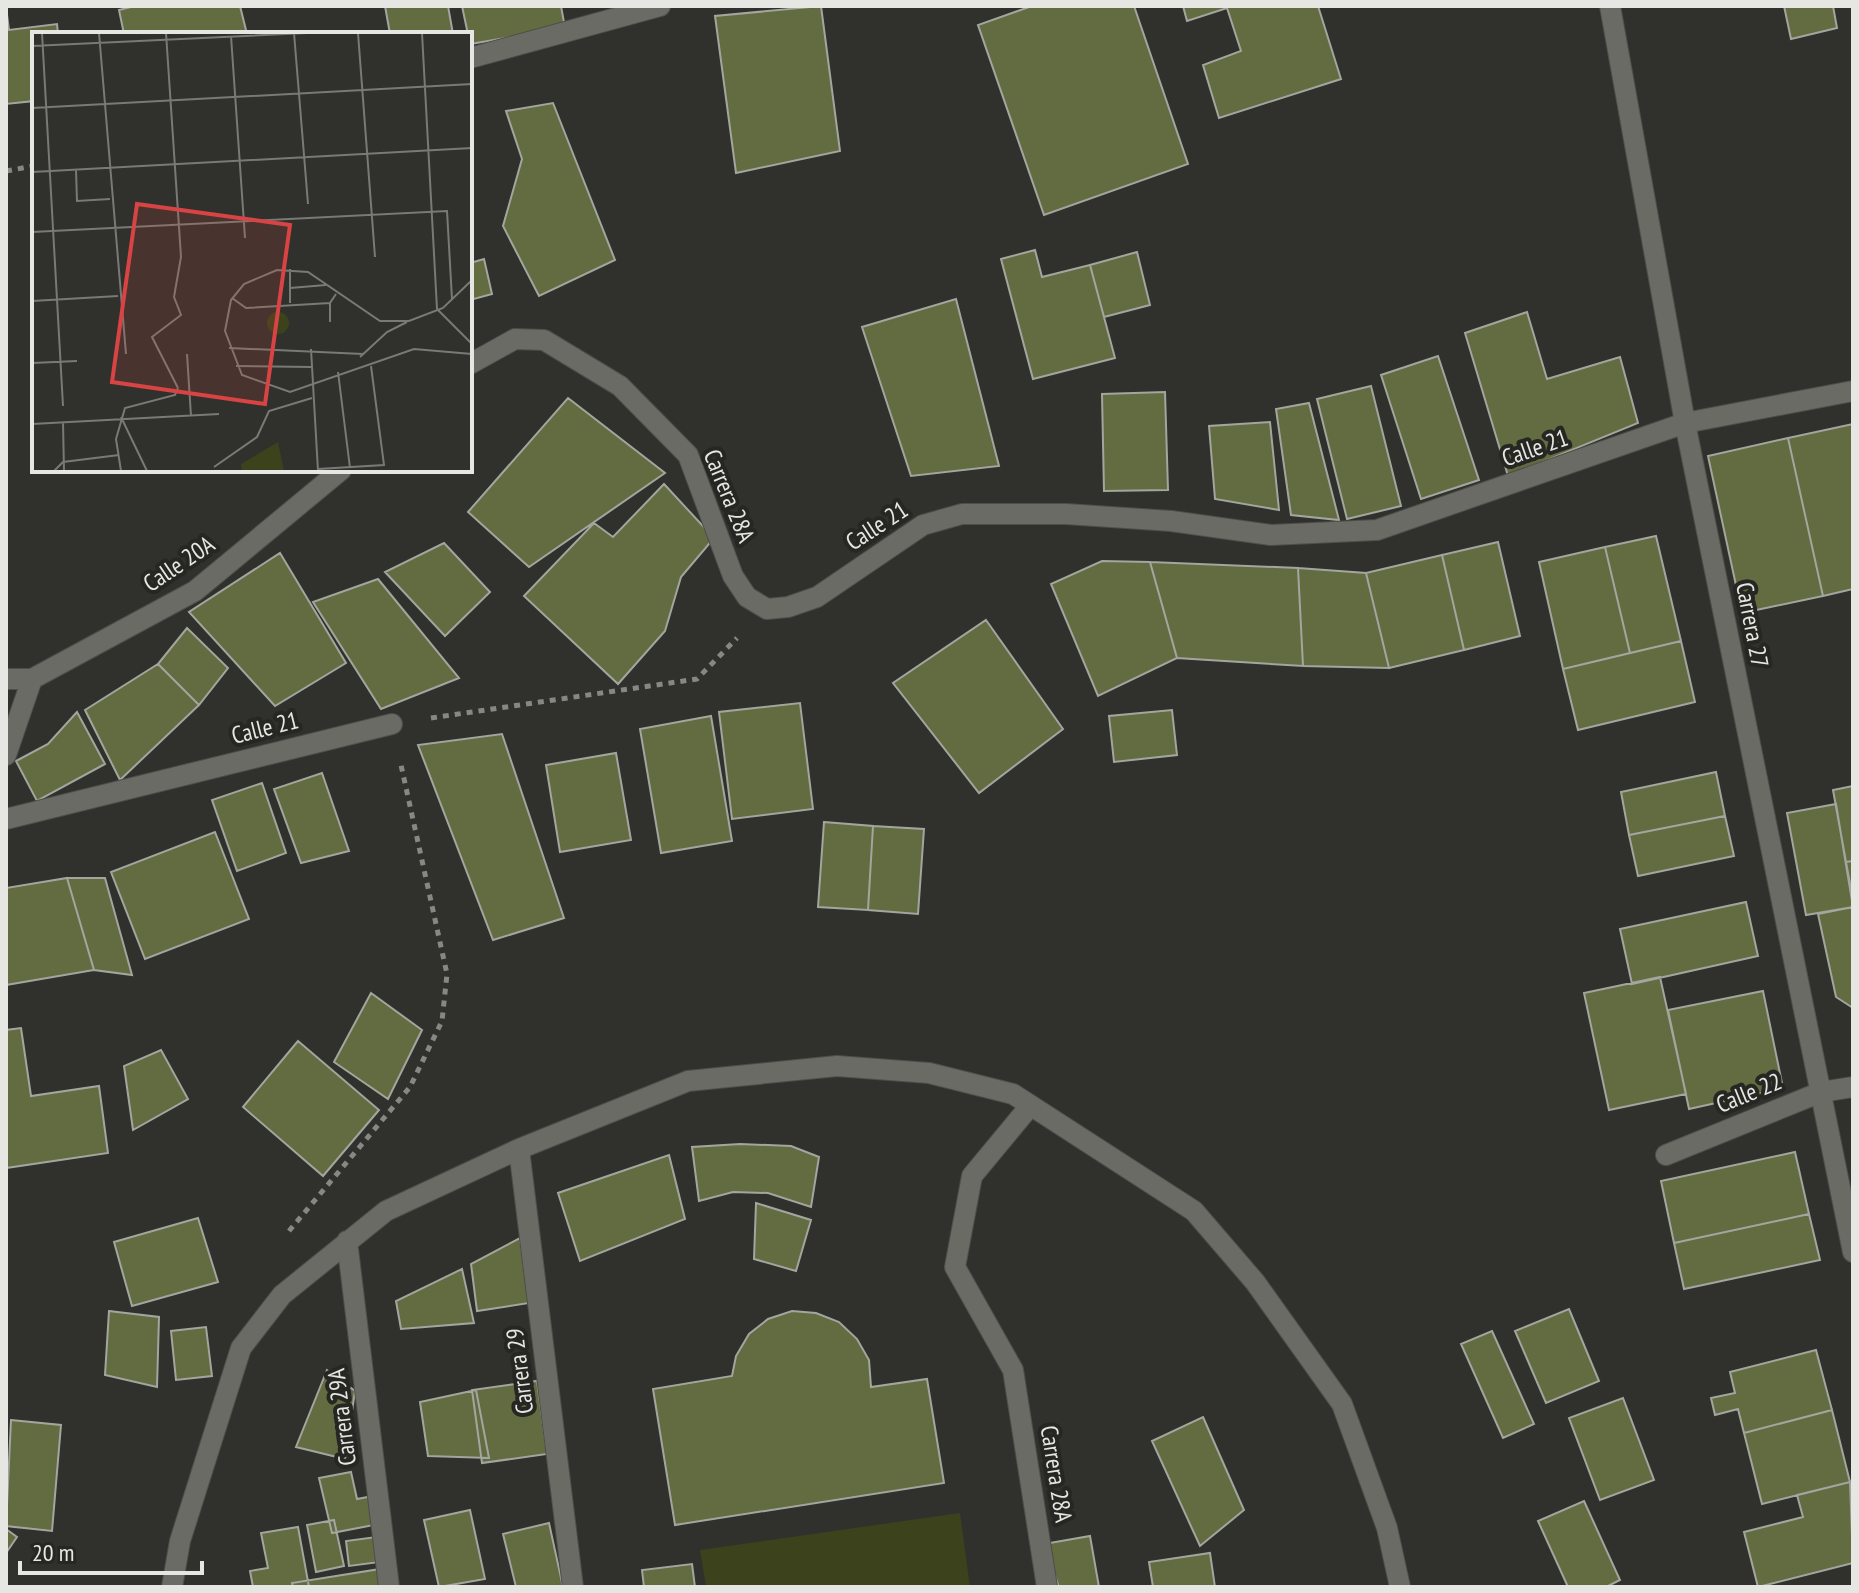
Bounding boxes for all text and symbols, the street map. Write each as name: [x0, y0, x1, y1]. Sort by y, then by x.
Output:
inset map: [32, 32, 472, 472]
street label: Calle 21: [1498, 422, 1572, 473]
street label: Carrera 28A: [697, 445, 762, 547]
street label: Calle 21: [840, 494, 914, 557]
street label: Calle 20A: [137, 528, 221, 599]
street label: Carrera 27: [1729, 580, 1776, 670]
street label: Calle 21: [228, 704, 302, 751]
street label: Calle 22: [1711, 1065, 1786, 1120]
street label: Carrera 29: [499, 1326, 540, 1416]
street label: Carrera 29A: [320, 1366, 363, 1467]
street label: Carrera 28A: [1034, 1423, 1080, 1525]
scale bar: [20, 1525, 202, 1575]
text: 20 m: [32, 1537, 74, 1568]

